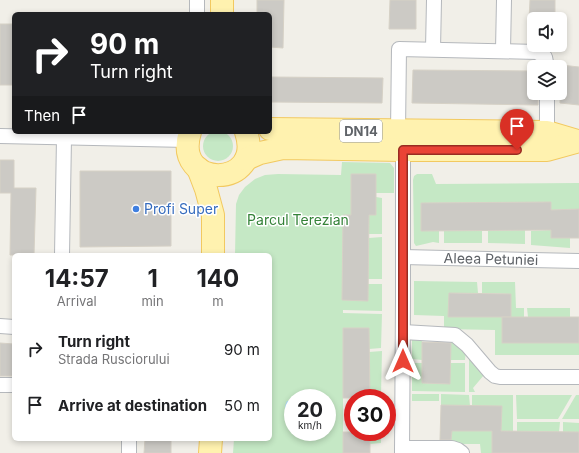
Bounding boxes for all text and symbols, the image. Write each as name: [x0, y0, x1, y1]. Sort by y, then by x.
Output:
map controls: [527, 12, 567, 100]
button: sound: [527, 12, 567, 52]
text: 90 m: [90, 27, 159, 61]
icon: right: [24, 28, 76, 80]
button: layers: [527, 60, 567, 100]
text: Turn right: [90, 61, 173, 82]
icon: arrive: [68, 104, 90, 126]
text: Then: [24, 106, 60, 125]
pin: [500, 109, 534, 150]
icon: arrive: [506, 115, 528, 137]
road number: DN14: [340, 120, 382, 142]
place label: Profi Super: [144, 200, 218, 217]
marker: Profi Super: [131, 204, 141, 214]
park label: Parcul Terezian: [247, 211, 349, 228]
street label: Aleea Petuniei: [444, 249, 538, 268]
text: 14:57: [45, 264, 109, 293]
text: 1: [147, 264, 158, 293]
text: 140: [196, 264, 239, 293]
text: Arrival: [57, 293, 97, 309]
text: min: [141, 293, 164, 309]
text: m: [212, 293, 224, 309]
text: Turn right: [58, 332, 130, 351]
icon: right: [24, 338, 46, 360]
text: 90 m: [224, 340, 260, 359]
position arrow: [382, 340, 424, 382]
text: Strada Rusciorului: [58, 351, 170, 367]
speed limit sign: 30: [344, 389, 396, 441]
icon: arrive: [24, 394, 46, 416]
text: Arrive at destination: [58, 396, 207, 415]
text: 50 m: [224, 396, 260, 415]
text: 20: [297, 398, 323, 422]
text: km/h: [298, 419, 322, 431]

